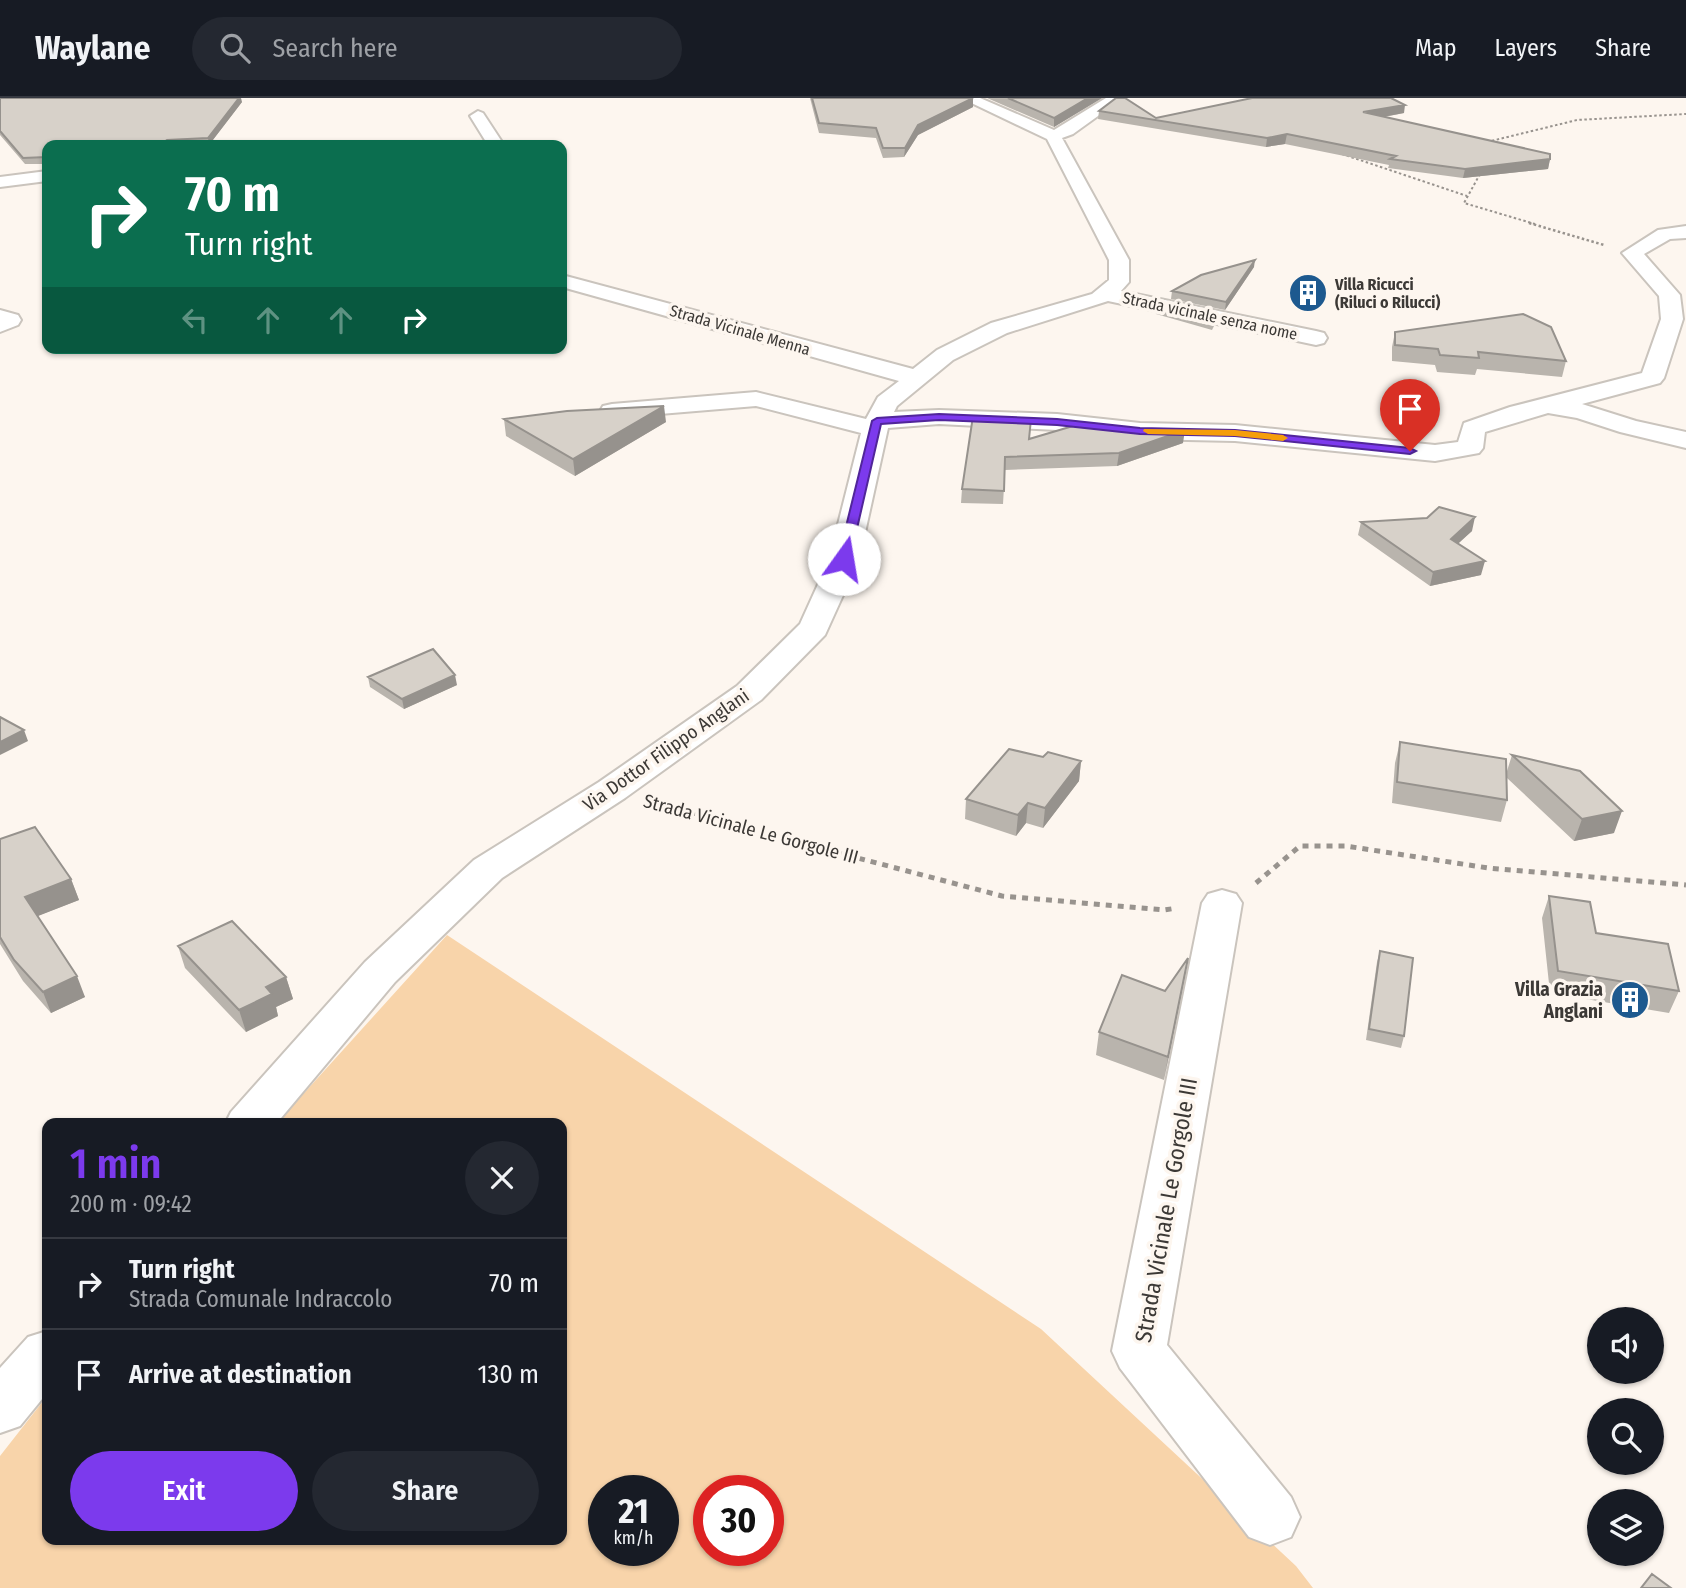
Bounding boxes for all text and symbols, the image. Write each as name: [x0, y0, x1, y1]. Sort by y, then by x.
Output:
search box: [192, 17, 682, 80]
text: Waylane: [35, 28, 150, 68]
icon: search: [216, 29, 254, 67]
text: Search here: [272, 33, 398, 64]
text: Map: [1415, 34, 1457, 62]
text: Layers: [1495, 34, 1557, 62]
text: Share: [1595, 34, 1651, 62]
text: 70 m: [185, 165, 280, 224]
icon: right: [70, 168, 161, 259]
text: Turn right: [185, 225, 312, 263]
building icon: Villa Ricucci (Riluci o Rilucci): [1287, 272, 1329, 314]
place label: Villa Ricucci (Riluci o Rilucci): [1334, 275, 1441, 312]
street label: Strada vicinale senza nome: [1121, 288, 1299, 344]
icon: left: [176, 301, 214, 339]
icon: ahead: [249, 301, 287, 339]
icon: ahead: [322, 301, 360, 339]
icon: right: [395, 301, 433, 339]
street label: Strada Vicinale Menna: [668, 301, 813, 359]
pin: [1380, 379, 1440, 451]
icon: arrive: [1391, 390, 1429, 428]
position arrow: [807, 522, 881, 596]
street label: Via Dottor Filippo Anglani: [579, 684, 753, 816]
street label: Strada Vicinale Le Gorgole III: [641, 789, 861, 869]
place label: Villa Grazia Anglani: [1514, 978, 1603, 1023]
building icon: Villa Grazia Anglani: [1609, 979, 1651, 1021]
street label: Strada Vicinale Le Gorgole III: [1129, 1075, 1203, 1345]
text: 1 min: [70, 1139, 161, 1189]
button: close: [465, 1141, 539, 1215]
text: 200 m · 09:42: [70, 1190, 192, 1218]
text: Turn right: [129, 1254, 235, 1285]
icon: right: [70, 1265, 108, 1303]
text: 70 m: [489, 1268, 539, 1299]
text: Strada Comunale Indraccolo: [129, 1285, 392, 1313]
map controls: [1587, 1307, 1664, 1566]
button: sound: [1587, 1307, 1664, 1384]
icon: arrive: [70, 1356, 108, 1394]
text: Arrive at destination: [129, 1359, 352, 1390]
text: 130 m: [477, 1359, 539, 1390]
button: search: [1587, 1398, 1664, 1475]
button: Exit: [70, 1451, 298, 1531]
button: Share: [312, 1451, 539, 1531]
speed limit sign: 30: [693, 1475, 784, 1566]
button: layers: [1587, 1489, 1664, 1566]
text: 21: [618, 1490, 649, 1532]
text: km/h: [613, 1527, 654, 1549]

